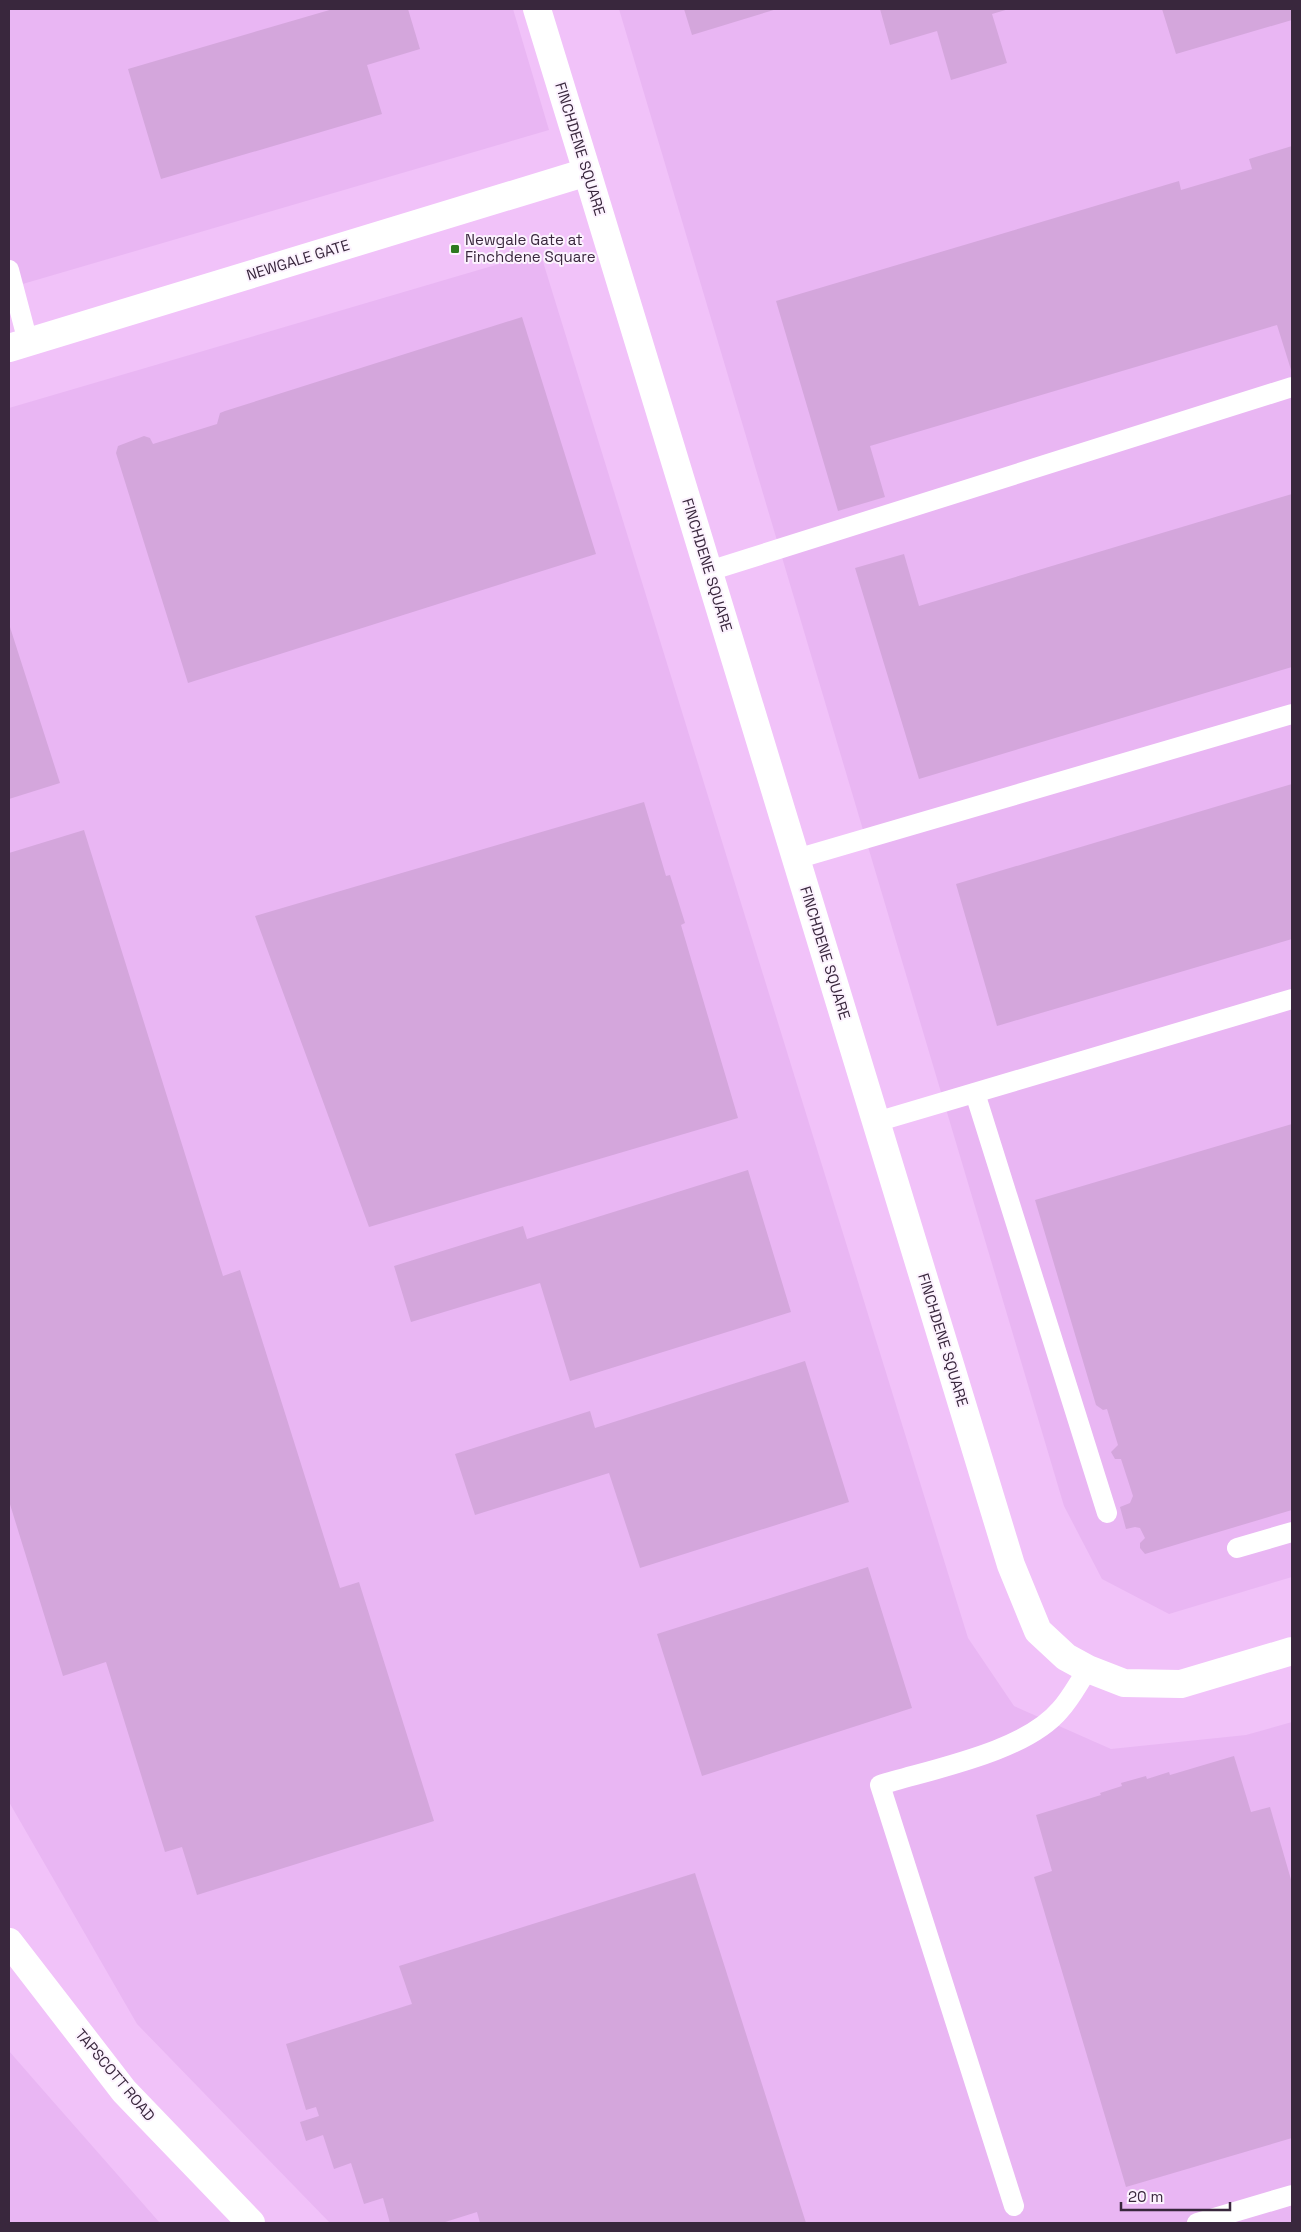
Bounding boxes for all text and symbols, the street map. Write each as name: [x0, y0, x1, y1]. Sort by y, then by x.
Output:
street label: FINCHDENE SQUARE: [551, 80, 610, 218]
place label: Newgale Gate at Finchdene Square: [465, 230, 596, 266]
street label: NEWGALE GATE: [244, 235, 352, 284]
marker: Newgale Gate at Finchdene Square: [449, 243, 461, 255]
street label: FINCHDENE SQUARE: [678, 496, 737, 634]
street label: FINCHDENE SQUARE: [796, 884, 855, 1022]
street label: FINCHDENE SQUARE: [914, 1271, 973, 1409]
street label: TAPSCOTT ROAD: [71, 2025, 159, 2125]
scale bar: [1121, 2180, 1230, 2212]
text: 20 m: [1128, 2187, 1163, 2206]

